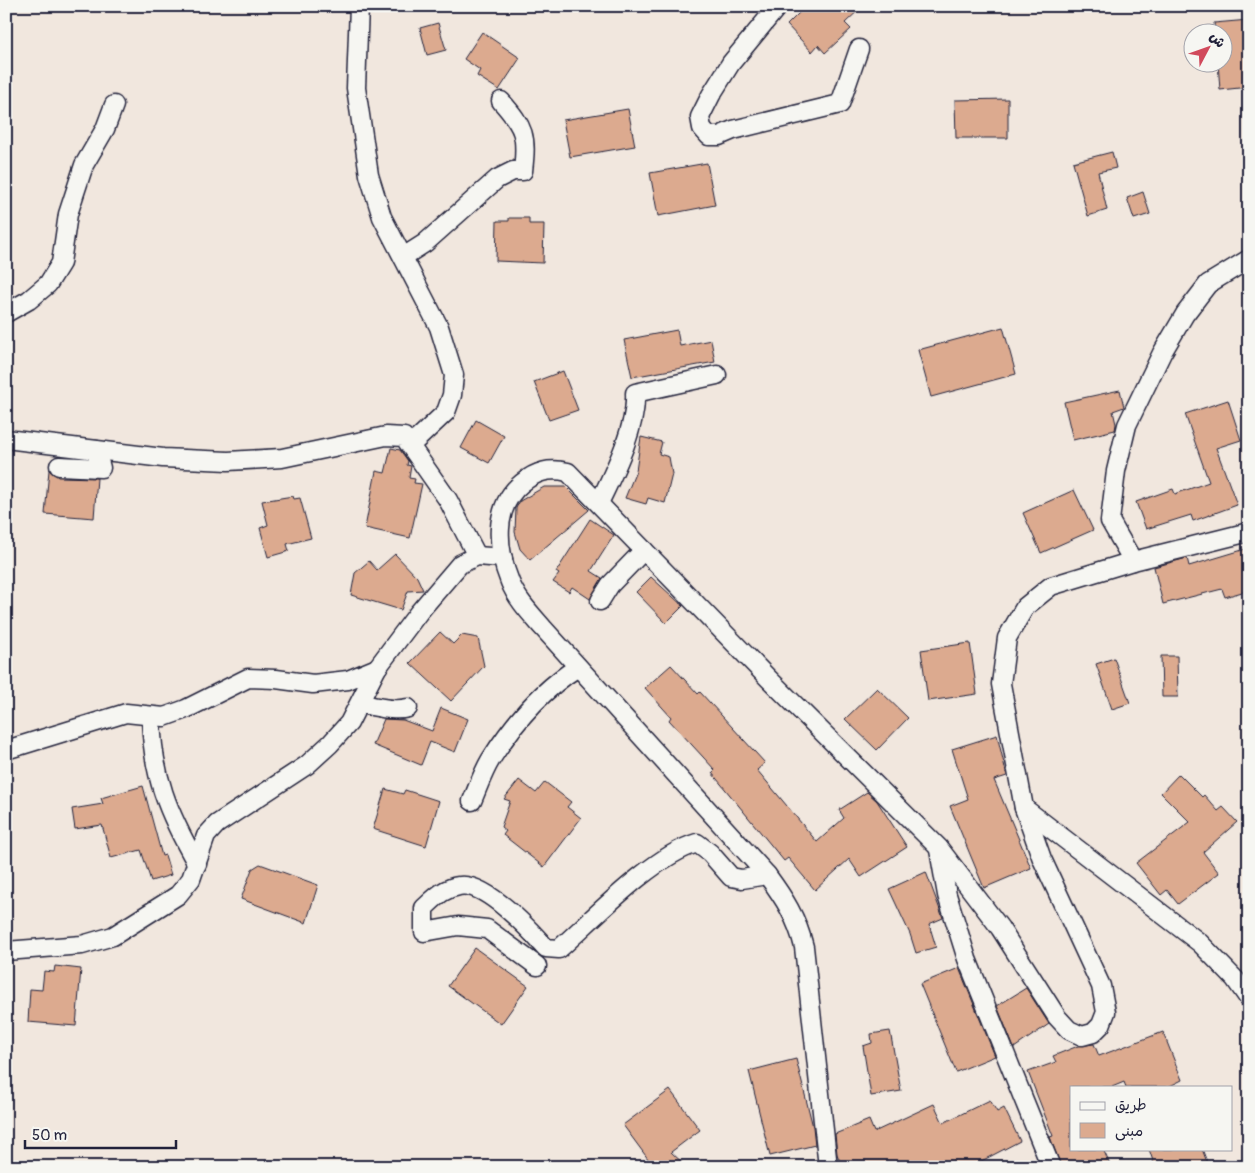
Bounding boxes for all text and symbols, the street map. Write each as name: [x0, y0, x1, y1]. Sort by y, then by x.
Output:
north arrow: [1182, 22, 1232, 72]
text: ش: [1206, 28, 1229, 51]
legend: [1070, 1086, 1232, 1150]
text: طريق: [1115, 1096, 1147, 1115]
scale bar: [25, 1118, 176, 1150]
text: مبنى: [1115, 1122, 1143, 1141]
text: 50 m: [32, 1126, 67, 1145]

